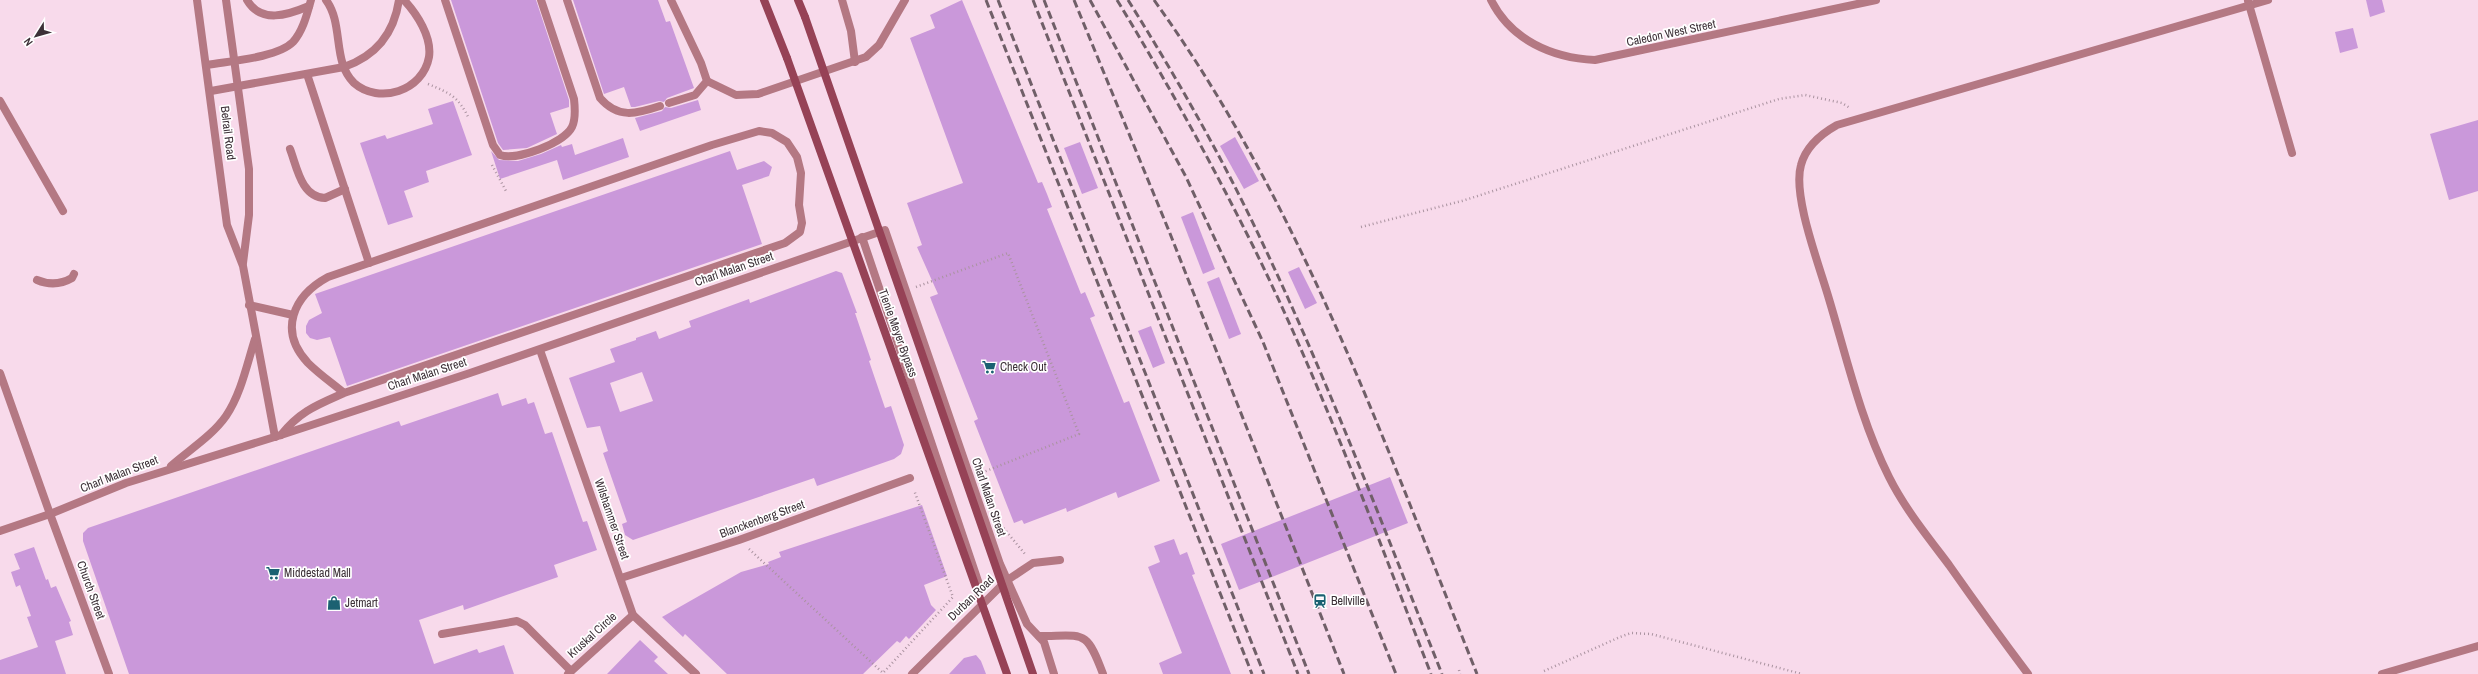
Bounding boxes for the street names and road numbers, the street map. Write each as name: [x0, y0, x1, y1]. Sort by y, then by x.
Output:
street label: Caledon West Street: [1625, 16, 1717, 50]
street label: Belrail Road: [217, 105, 239, 161]
street label: Charl Malan Street: [693, 248, 776, 290]
street label: Tienie Meyer Bypass: [875, 287, 921, 379]
street label: Charl Malan Street: [386, 354, 469, 394]
street label: Charl Malan Street: [78, 452, 160, 496]
street label: Charl Malan Street: [968, 456, 1010, 539]
street label: Wilshammer Street: [591, 477, 633, 562]
street label: Blanckenberg Street: [717, 496, 807, 542]
street label: Church Street: [73, 559, 109, 622]
street label: Durban Road: [944, 572, 998, 624]
street label: Kruskal Circle: [564, 609, 620, 661]

